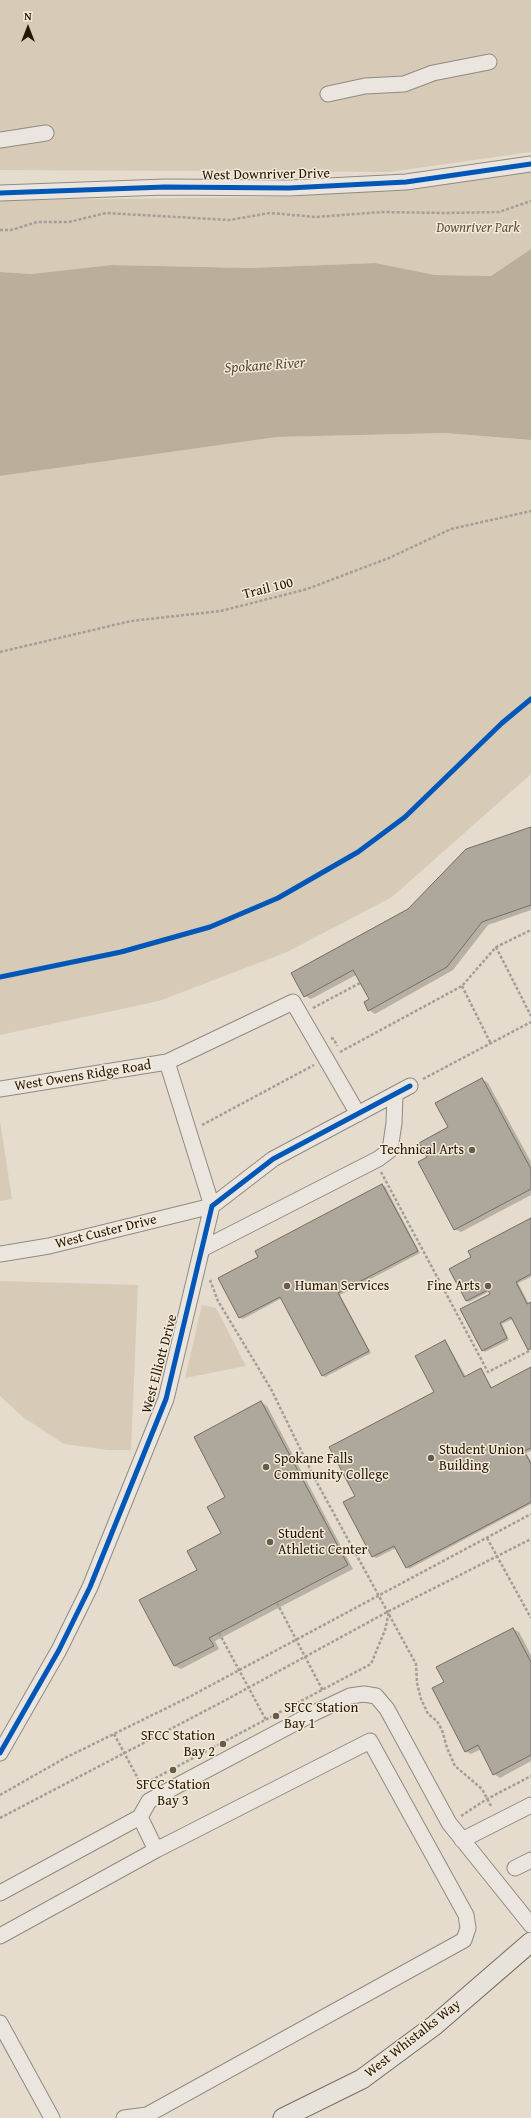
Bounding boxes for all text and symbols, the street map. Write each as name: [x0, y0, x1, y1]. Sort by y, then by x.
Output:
north arrow: [8, 8, 48, 48]
text: N: [24, 8, 32, 24]
street label: West Downriver Drive: [202, 165, 330, 185]
park label: Downriver Park: [436, 220, 520, 236]
water label: Spokane River: [224, 354, 306, 378]
street label: Trail 100: [241, 575, 295, 603]
street label: West Owens Ridge Road: [13, 1057, 153, 1095]
place label: Technical Arts: [380, 1142, 464, 1158]
marker: Technical Arts: [467, 1145, 477, 1155]
street label: West Custer Drive: [54, 1211, 158, 1253]
place label: Human Services: [295, 1278, 389, 1294]
place label: Fine Arts: [427, 1278, 480, 1294]
marker: Human Services: [282, 1281, 292, 1291]
marker: Fine Arts: [483, 1281, 493, 1291]
street label: West Elliott Drive: [139, 1313, 181, 1415]
place label: Student Union Building: [439, 1442, 524, 1474]
place label: Spokane Falls Community College: [274, 1451, 389, 1484]
marker: Student Union Building: [426, 1453, 436, 1463]
marker: Spokane Falls Community College: [261, 1462, 271, 1472]
place label: Student Athletic Center: [278, 1526, 367, 1558]
marker: Student Athletic Center: [265, 1537, 275, 1547]
place label: SFCC Station Bay 1: [284, 1700, 358, 1732]
marker: SFCC Station Bay 1: [271, 1711, 281, 1721]
place label: SFCC Station Bay 2: [141, 1728, 215, 1760]
marker: SFCC Station Bay 2: [218, 1739, 228, 1749]
marker: SFCC Station Bay 3: [168, 1765, 178, 1775]
place label: SFCC Station Bay 3: [136, 1777, 210, 1810]
street label: West Whistalks Way: [362, 1996, 464, 2082]

